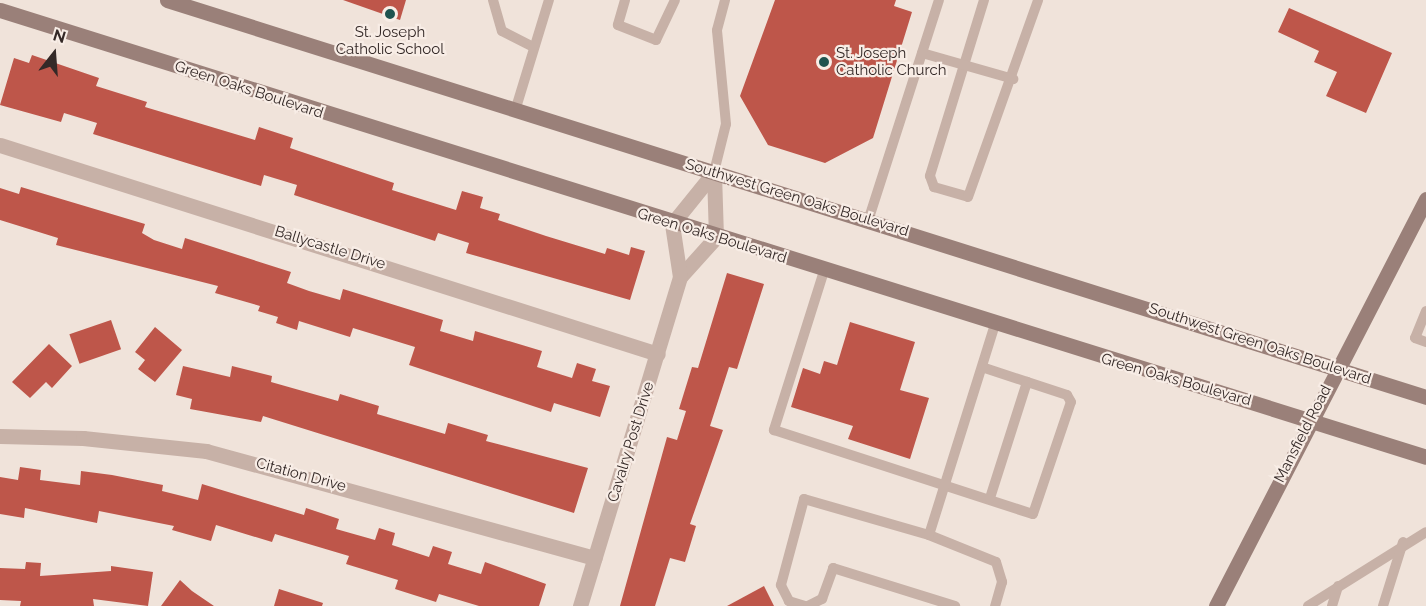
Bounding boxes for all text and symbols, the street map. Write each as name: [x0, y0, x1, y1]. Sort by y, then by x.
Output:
marker: St. Joseph Catholic School: [383, 7, 397, 21]
place label: St. Joseph Catholic School: [336, 23, 444, 58]
north arrow: [24, 24, 84, 84]
text: N: [51, 25, 68, 47]
place label: St. Joseph Catholic Church: [836, 44, 946, 79]
marker: St. Joseph Catholic Church: [817, 55, 831, 69]
street label: Green Oaks Boulevard: [172, 57, 326, 123]
street label: Southwest Green Oaks Boulevard: [683, 155, 911, 241]
street label: Green Oaks Boulevard: [635, 205, 789, 267]
street label: Ballycastle Drive: [272, 223, 388, 273]
street label: Southwest Green Oaks Boulevard: [1147, 300, 1373, 388]
street label: Green Oaks Boulevard: [1099, 350, 1253, 410]
street label: Cavalry Post Drive: [604, 379, 658, 505]
street label: Mansfield Road: [1271, 382, 1335, 486]
street label: Citation Drive: [254, 454, 348, 496]

